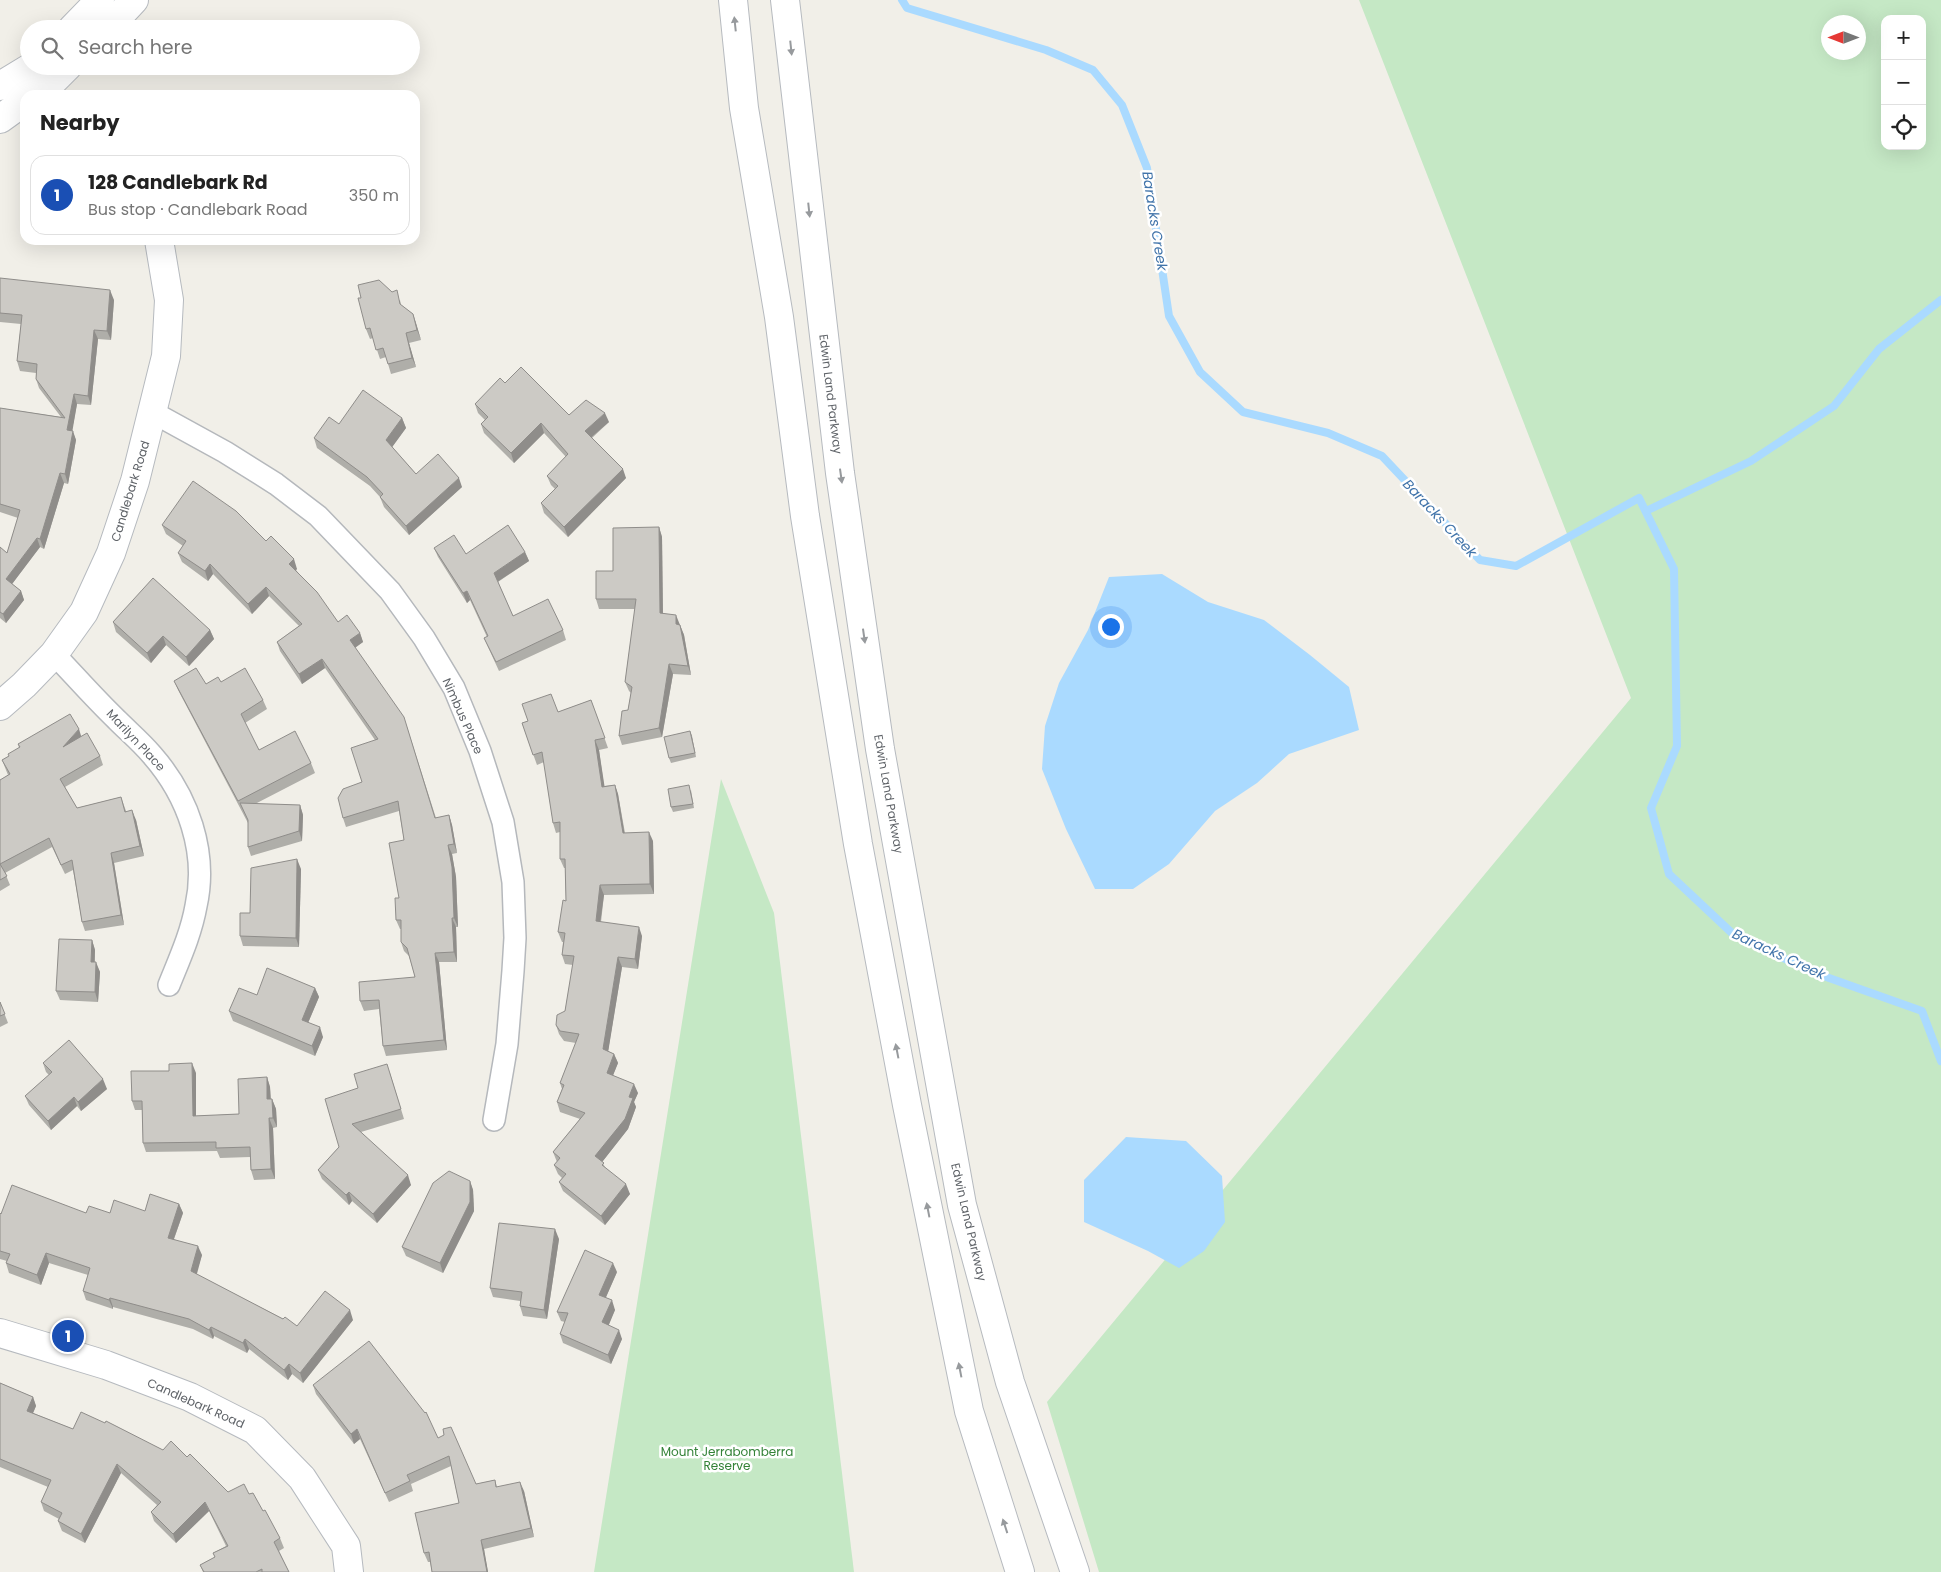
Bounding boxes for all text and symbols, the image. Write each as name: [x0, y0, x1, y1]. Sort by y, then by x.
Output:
north arrow: [1821, 15, 1866, 60]
map controls: [1881, 15, 1926, 150]
button: +: [1881, 15, 1926, 60]
one-way arrow: [731, 16, 739, 32]
search box: [20, 20, 420, 75]
icon: search: [38, 34, 66, 62]
text: Search here: [78, 34, 192, 61]
one-way arrow: [787, 41, 795, 57]
button: −: [1881, 60, 1926, 105]
button: locate: [1881, 105, 1926, 150]
text: Nearby: [40, 108, 120, 137]
text: 128 Candlebark Rd: [88, 169, 268, 196]
water label: Baracks Creek: [1137, 170, 1173, 273]
text: 1: [54, 184, 60, 207]
text: 350 m: [349, 184, 399, 207]
text: Bus stop · Candlebark Road: [88, 198, 308, 221]
one-way arrow: [805, 202, 813, 218]
street label: Edwin Land Parkway: [815, 333, 847, 455]
street label: Candlebark Road: [107, 438, 153, 544]
one-way arrow: [837, 468, 845, 484]
water label: Baracks Creek: [1398, 474, 1482, 562]
your location: [1098, 614, 1124, 640]
one-way arrow: [860, 629, 868, 645]
street label: Nimbus Place: [439, 675, 487, 757]
street label: Marilyn Place: [103, 705, 169, 775]
street label: Edwin Land Parkway: [870, 733, 908, 855]
water label: Baracks Creek: [1729, 924, 1829, 985]
one-way arrow: [893, 1043, 901, 1058]
street label: Edwin Land Parkway: [947, 1161, 991, 1283]
one-way arrow: [924, 1202, 932, 1218]
pin: 1: [52, 1317, 84, 1355]
one-way arrow: [956, 1361, 964, 1377]
street label: Candlebark Road: [145, 1374, 247, 1432]
park label: Mount Jerrabomberra Reserve: [661, 1443, 793, 1474]
one-way arrow: [1001, 1518, 1009, 1533]

